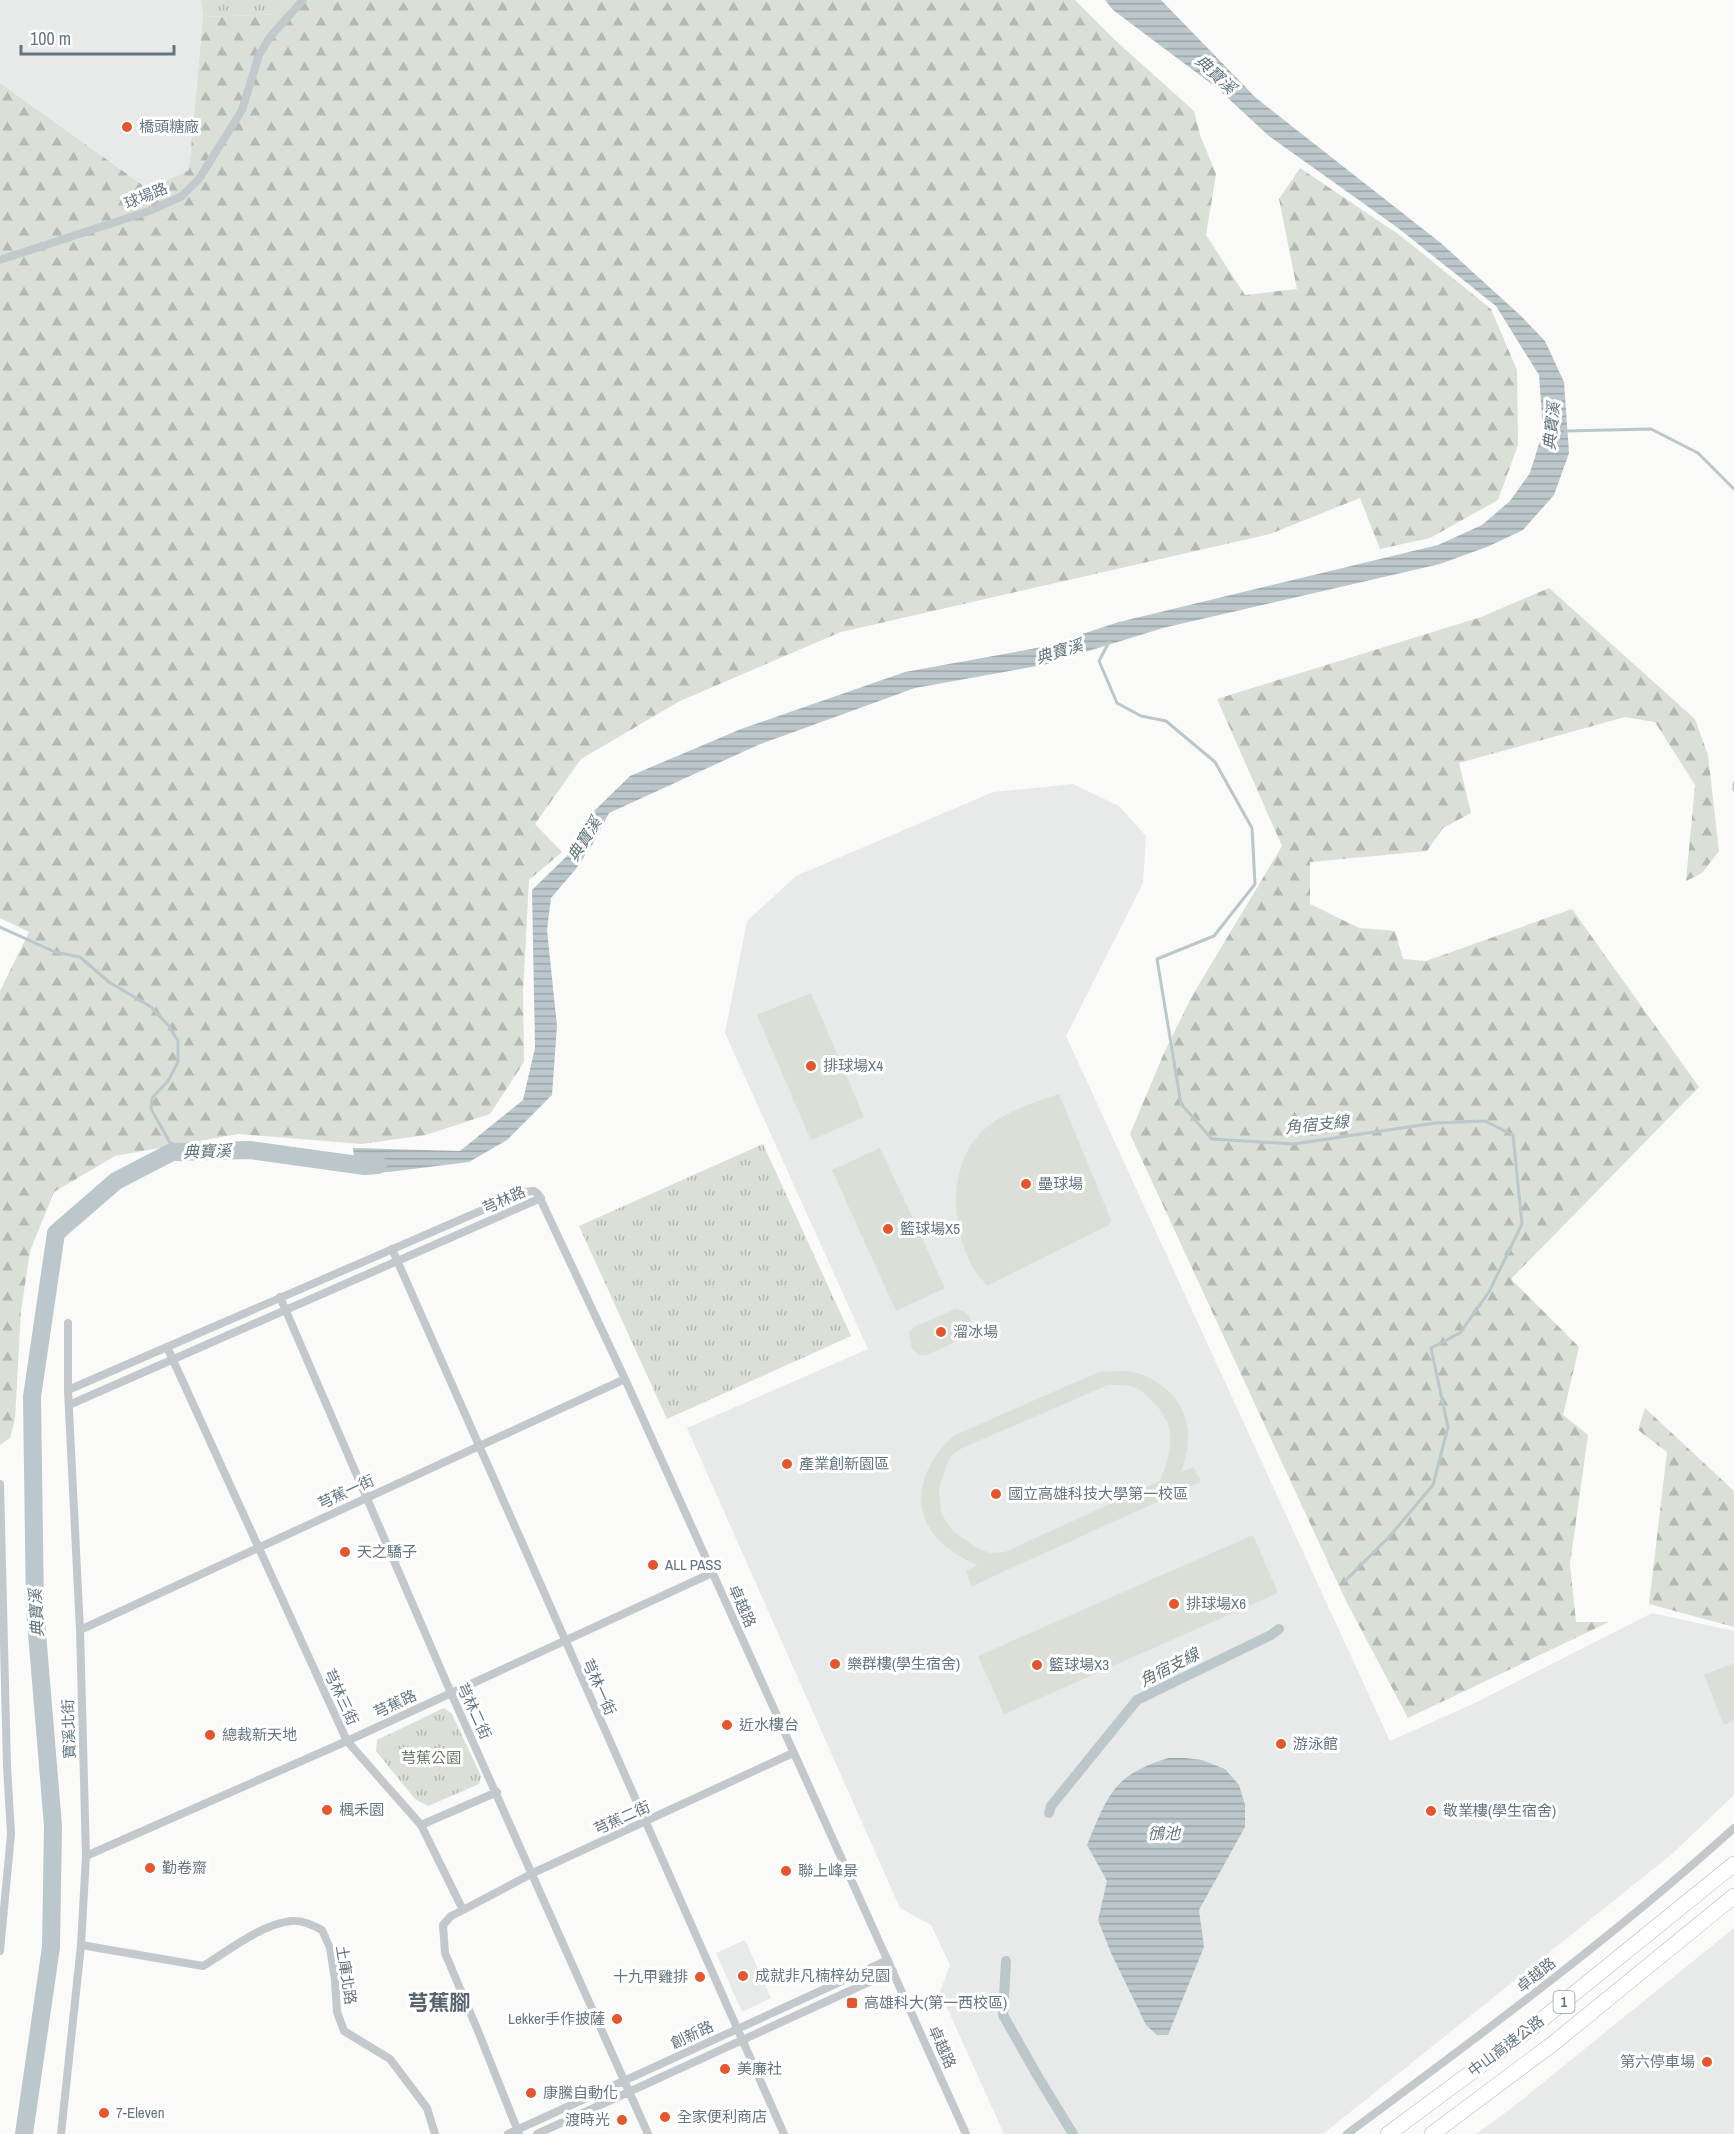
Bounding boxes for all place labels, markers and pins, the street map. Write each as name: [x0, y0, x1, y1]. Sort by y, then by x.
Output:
place label: 橋頭糖廠: [139, 116, 199, 137]
marker: 橋頭糖廠: [120, 120, 134, 134]
place label: 排球場X4: [823, 1055, 883, 1076]
marker: 排球場X4: [804, 1059, 818, 1073]
place label: 壘球場: [1038, 1173, 1083, 1194]
marker: 壘球場: [1019, 1177, 1033, 1191]
place label: 籃球場X5: [900, 1218, 960, 1239]
marker: 籃球場X5: [881, 1222, 895, 1236]
place label: 溜冰場: [953, 1321, 998, 1342]
marker: 溜冰場: [934, 1325, 948, 1339]
place label: 產業創新園區: [799, 1453, 889, 1474]
marker: 產業創新園區: [780, 1457, 794, 1471]
place label: 國立高雄科技大學第一校區: [1008, 1483, 1188, 1504]
marker: 國立高雄科技大學第一校區: [989, 1487, 1003, 1501]
place label: 天之驕子: [357, 1541, 417, 1562]
marker: 天之驕子: [338, 1545, 352, 1559]
place label: ALL PASS: [664, 1554, 722, 1575]
marker: ALL PASS: [646, 1558, 660, 1572]
place label: 排球場X6: [1186, 1593, 1246, 1614]
marker: 排球場X6: [1167, 1597, 1181, 1611]
place label: 樂群樓(學生宿舍): [847, 1653, 960, 1674]
place label: 籃球場X3: [1049, 1654, 1109, 1675]
marker: 樂群樓(學生宿舍): [828, 1657, 842, 1671]
marker: 籃球場X3: [1030, 1658, 1044, 1672]
place label: 近水樓台: [739, 1714, 799, 1735]
marker: 近水樓台: [720, 1718, 734, 1732]
place label: 總裁新天地: [222, 1724, 297, 1745]
marker: 總裁新天地: [203, 1728, 217, 1742]
place label: 游泳館: [1293, 1733, 1338, 1754]
marker: 游泳館: [1274, 1737, 1288, 1751]
place label: 楓禾園: [339, 1799, 384, 1820]
place label: 敬業樓(學生宿舍): [1443, 1800, 1556, 1821]
marker: 楓禾園: [320, 1803, 334, 1817]
marker: 敬業樓(學生宿舍): [1424, 1804, 1438, 1818]
place label: 勤卷齋: [162, 1857, 207, 1878]
place label: 聯上峰景: [798, 1860, 858, 1881]
marker: 勤卷齋: [143, 1861, 157, 1875]
marker: 聯上峰景: [779, 1864, 793, 1878]
place label: 成就非凡楠梓幼兒園: [755, 1965, 890, 1986]
place label: 十九甲雞排: [613, 1966, 688, 1987]
marker: 成就非凡楠梓幼兒園: [736, 1969, 750, 1983]
marker: 十九甲雞排: [693, 1970, 707, 1984]
place label: 高雄科大(第一西校區): [864, 1992, 1007, 2013]
marker: 高雄科大(第一西校區): [845, 1996, 859, 2010]
place label: Lekker手作披薩: [508, 2008, 605, 2029]
marker: Lekker手作披薩: [610, 2012, 624, 2026]
place label: 第六停車場: [1620, 2051, 1695, 2072]
marker: 第六停車場: [1700, 2055, 1714, 2069]
place label: 美廉社: [737, 2058, 782, 2079]
marker: 美廉社: [718, 2062, 732, 2076]
place label: 康騰自動化: [543, 2082, 618, 2103]
marker: 康騰自動化: [524, 2086, 538, 2100]
place label: 7-Eleven: [116, 2102, 165, 2123]
marker: 7-Eleven: [97, 2106, 111, 2120]
place label: 全家便利商店: [677, 2106, 767, 2127]
place label: 渡時光: [565, 2109, 610, 2130]
marker: 全家便利商店: [658, 2110, 672, 2124]
marker: 渡時光: [615, 2113, 629, 2127]

